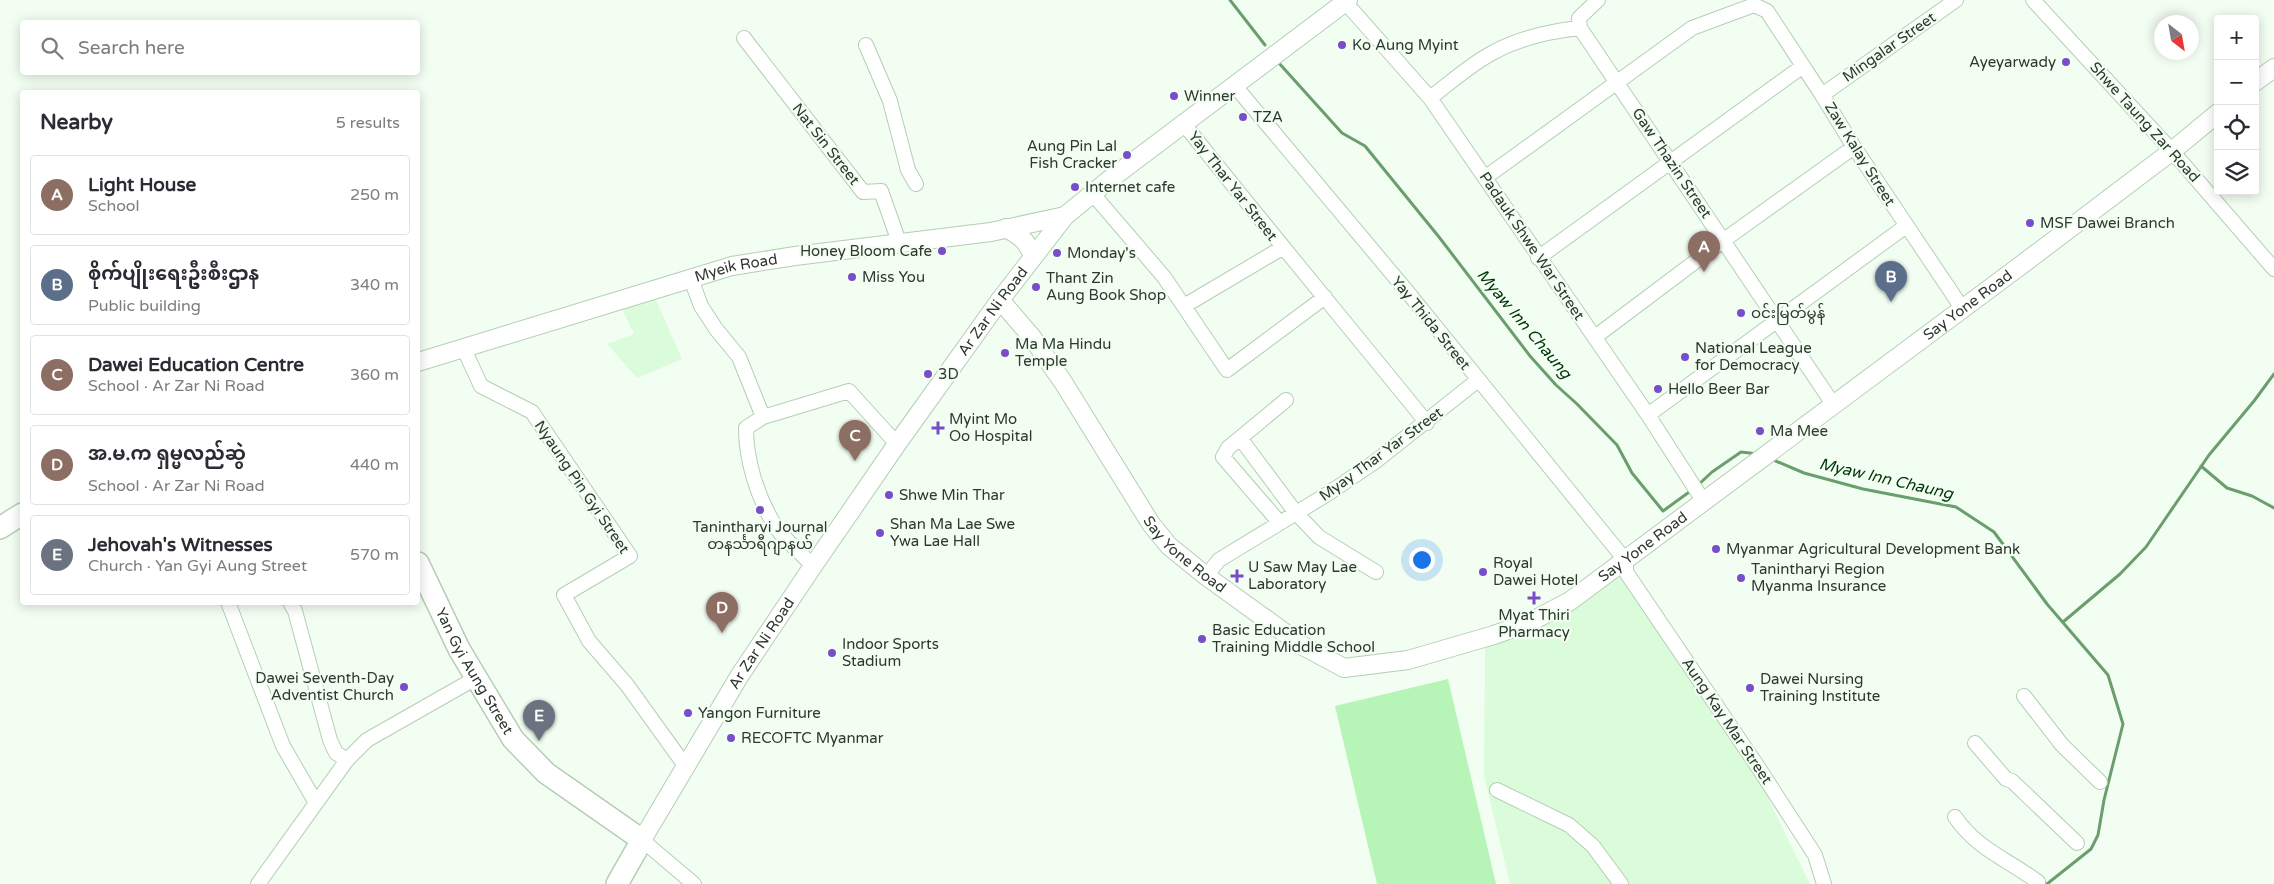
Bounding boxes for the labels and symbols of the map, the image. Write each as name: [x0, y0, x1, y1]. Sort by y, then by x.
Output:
street label: Mingalar Street: [1839, 8, 1939, 86]
north arrow: [2154, 15, 2199, 60]
place label: Ko Aung Myint: [1352, 36, 1459, 54]
marker: Ko Aung Myint: [1336, 39, 1348, 51]
place label: Ayeyarwady: [1969, 53, 2056, 71]
marker: Ayeyarwady: [2060, 56, 2072, 68]
street label: Shwe Taung Zar Road: [2086, 58, 2204, 186]
place label: Winner: [1184, 87, 1236, 105]
marker: Winner: [1168, 90, 1180, 102]
street label: Zaw Kalay Street: [1821, 99, 1899, 209]
street label: Nat Sin Street: [789, 100, 864, 189]
street label: Gaw Thazin Street: [1628, 104, 1716, 222]
place label: TZA: [1253, 108, 1283, 126]
marker: TZA: [1237, 111, 1249, 123]
street label: Yay Thar Yar Street: [1185, 128, 1282, 245]
place label: Aung Pin Lal Fish Cracker: [1027, 137, 1117, 172]
marker: Aung Pin Lal Fish Cracker: [1121, 149, 1133, 161]
street label: Padauk Shwe War Street: [1476, 168, 1589, 324]
place label: Internet cafe: [1085, 178, 1175, 196]
marker: Internet cafe: [1069, 181, 1081, 193]
place label: MSF Dawei Branch: [2040, 214, 2175, 232]
marker: MSF Dawei Branch: [2024, 217, 2036, 229]
pin: A: [1688, 231, 1720, 272]
place label: Honey Bloom Cafe: [800, 242, 932, 260]
place label: Monday's: [1067, 244, 1136, 262]
marker: Honey Bloom Cafe: [936, 245, 948, 257]
marker: Monday's: [1051, 247, 1063, 259]
street label: Myeik Road: [693, 250, 779, 286]
pin: B: [1875, 261, 1907, 302]
street label: Ar Zar Ni Road: [954, 263, 1031, 359]
water label: Myaw Inn Chaung: [1472, 265, 1576, 384]
street label: Say Yone Road: [1920, 266, 2016, 344]
place label: Miss You: [862, 268, 925, 286]
place label: Thant Zin Aung Book Shop: [1046, 269, 1166, 304]
marker: Miss You: [846, 271, 858, 283]
street label: Yay Thida Street: [1388, 273, 1474, 374]
marker: Thant Zin Aung Book Shop: [1030, 281, 1042, 293]
place label: ဝင်းမြတ်မွန်: [1751, 303, 1826, 325]
marker: ဝင်းမြတ်မွန်: [1735, 307, 1747, 319]
place label: Ma Ma Hindu Temple: [1015, 335, 1111, 370]
place label: National League for Democracy: [1695, 339, 1812, 374]
marker: Ma Ma Hindu Temple: [999, 347, 1011, 359]
marker: National League for Democracy: [1679, 351, 1691, 363]
place label: 3D: [938, 365, 959, 383]
marker: 3D: [922, 368, 934, 380]
place label: Hello Beer Bar: [1668, 380, 1770, 398]
marker: Hello Beer Bar: [1652, 383, 1664, 395]
street label: Myay Thar Yar Street: [1316, 403, 1446, 505]
place label: Myint Mo Oo Hospital: [949, 410, 1032, 445]
street label: Nyaung Pin Gyi Street: [531, 417, 633, 557]
pin: C: [839, 420, 871, 461]
marker: Myint Mo Oo Hospital: [931, 421, 945, 435]
place label: Ma Mee: [1770, 422, 1828, 440]
marker: Ma Mee: [1754, 425, 1766, 437]
water label: Myaw Inn Chaung: [1817, 454, 1956, 504]
place label: Shwe Min Thar: [899, 486, 1005, 504]
marker: Shwe Min Thar: [883, 489, 895, 501]
marker: Tanintharyi Journal တနင်္သာရီဂျာနယ်: [754, 504, 766, 516]
street label: Say Yone Road: [1595, 508, 1691, 586]
street label: Say Yone Road: [1139, 513, 1230, 596]
place label: Shan Ma Lae Swe Ywa Lae Hall: [890, 515, 1015, 550]
place label: Tanintharyi Journal တနင်္သာရီဂျာနယ်: [692, 518, 828, 556]
marker: Shan Ma Lae Swe Ywa Lae Hall: [874, 527, 886, 539]
place label: Myanmar Agricultural Development Bank: [1726, 540, 2020, 558]
marker: Myanmar Agricultural Development Bank: [1710, 543, 1722, 555]
your location: [1409, 547, 1435, 573]
place label: Royal Dawei Hotel: [1493, 554, 1578, 589]
place label: U Saw May Lae Laboratory: [1248, 558, 1357, 593]
place label: Tanintharyi Region Myanma Insurance: [1751, 560, 1886, 595]
marker: Royal Dawei Hotel: [1477, 566, 1489, 578]
marker: U Saw May Lae Laboratory: [1230, 569, 1244, 583]
marker: Tanintharyi Region Myanma Insurance: [1735, 572, 1747, 584]
pin: D: [706, 592, 738, 633]
marker: Myat Thiri Pharmacy: [1528, 592, 1540, 604]
street label: Ar Zar Ni Road: [725, 594, 798, 692]
street label: Yan Gyi Aung Street: [432, 605, 517, 738]
place label: Myat Thiri Pharmacy: [1498, 606, 1570, 641]
place label: Basic Education Training Middle School: [1212, 621, 1375, 656]
marker: Basic Education Training Middle School: [1196, 633, 1208, 645]
place label: Indoor Sports Stadium: [842, 635, 939, 670]
marker: Indoor Sports Stadium: [826, 647, 838, 659]
street label: Aung Kay Mar Street: [1678, 654, 1776, 788]
place label: Dawei Seventh-Day Adventist Church: [255, 669, 394, 704]
place label: Dawei Nursing Training Institute: [1760, 670, 1880, 705]
marker: Dawei Seventh-Day Adventist Church: [398, 681, 410, 693]
marker: Dawei Nursing Training Institute: [1744, 682, 1756, 694]
pin: E: [523, 700, 555, 741]
place label: Yangon Furniture: [698, 704, 821, 722]
marker: Yangon Furniture: [682, 707, 694, 719]
place label: RECOFTC Myanmar: [741, 729, 884, 747]
marker: RECOFTC Myanmar: [725, 732, 737, 744]

